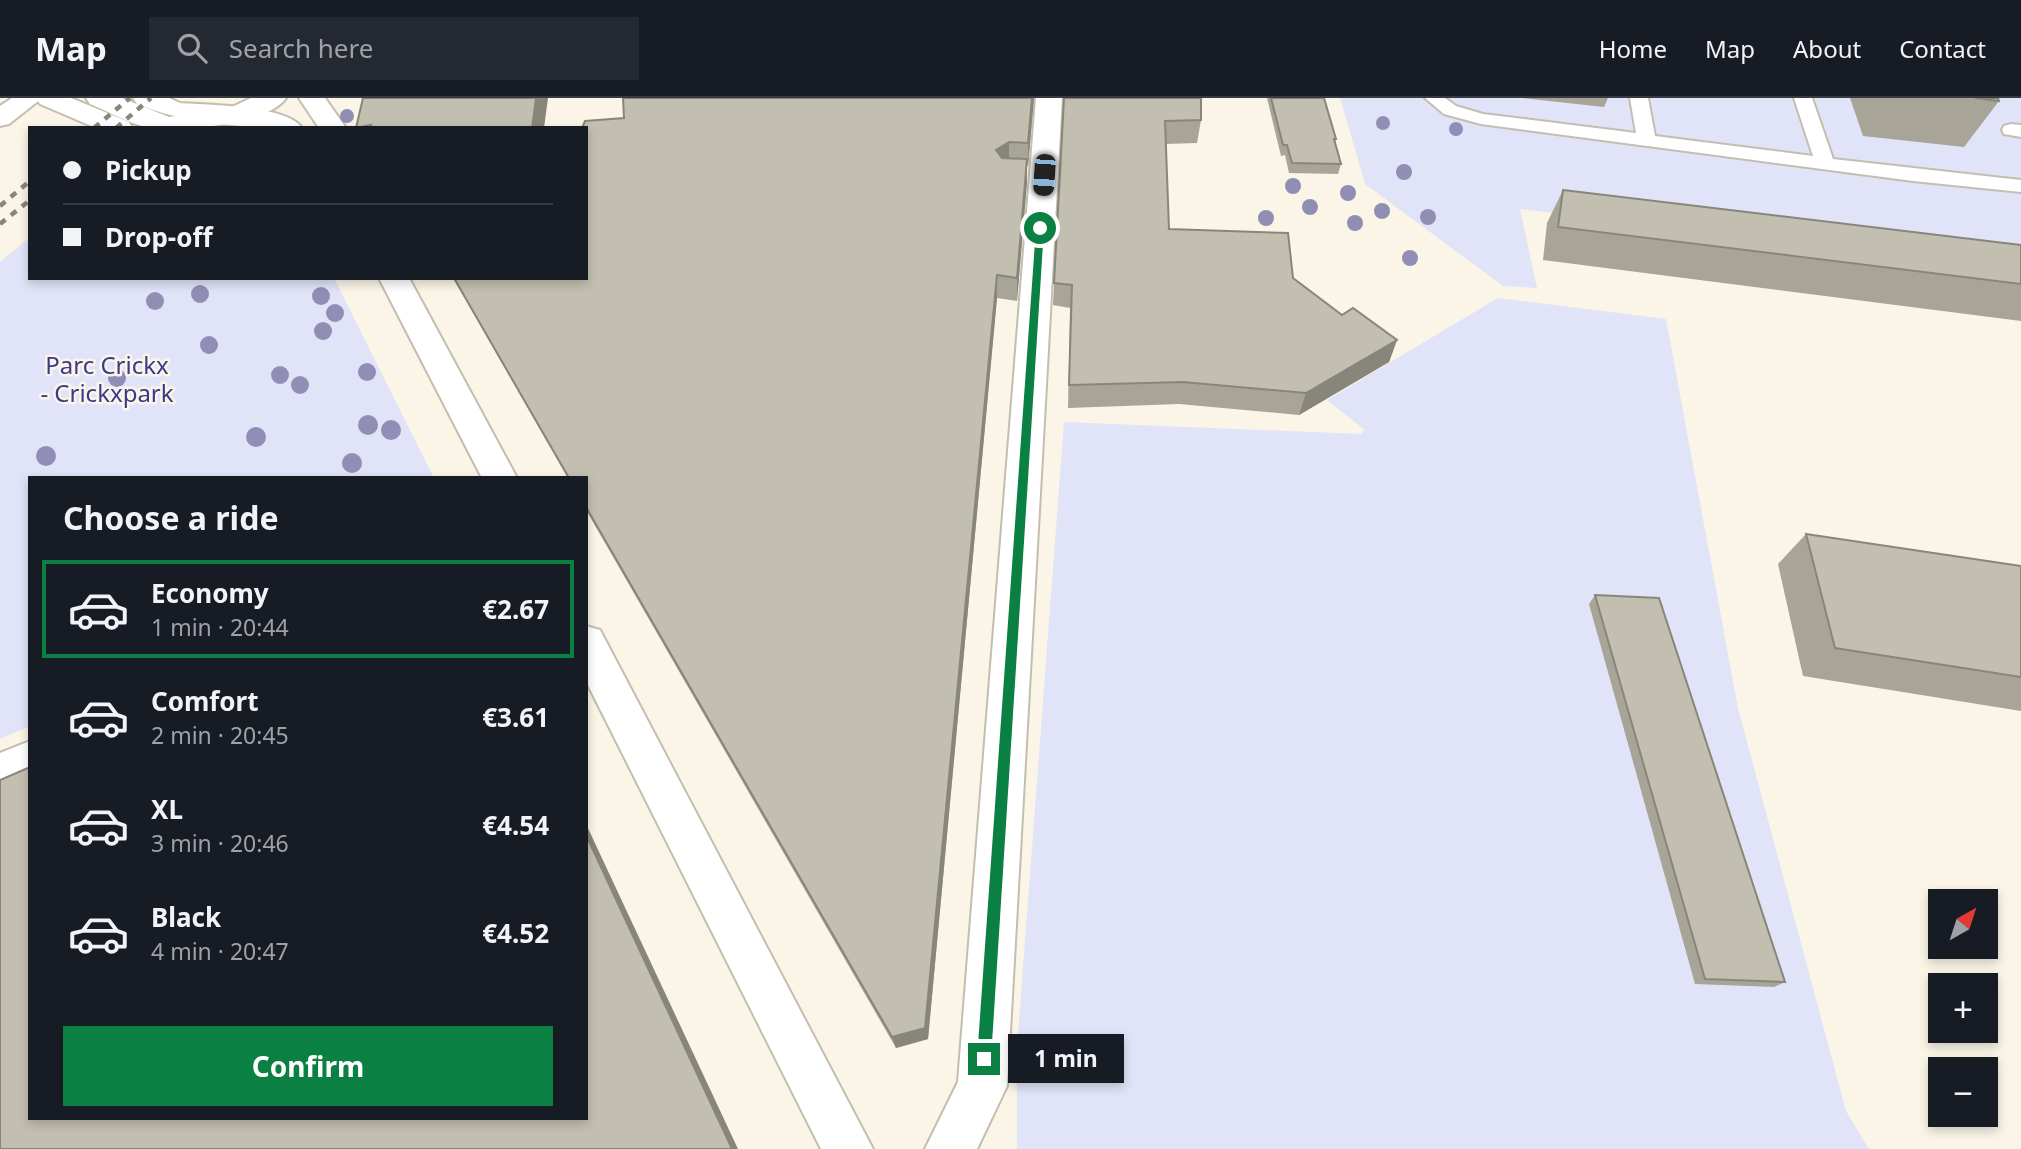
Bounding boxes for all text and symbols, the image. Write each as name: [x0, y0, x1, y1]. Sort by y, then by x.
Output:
search box: [149, 17, 639, 80]
text: Map: [35, 26, 107, 71]
icon: search: [173, 29, 211, 67]
text: Search here: [229, 30, 373, 66]
text: Home: [1599, 32, 1667, 65]
text: Map: [1705, 32, 1755, 65]
text: About: [1793, 32, 1861, 65]
text: Contact: [1899, 32, 1986, 65]
text: Pickup: [105, 152, 192, 188]
car: [1033, 153, 1056, 197]
route start: [1024, 212, 1056, 244]
text: Drop-off: [105, 219, 212, 255]
park label: Parc Crickx - Crickxpark: [40, 348, 174, 409]
text: Choose a ride: [63, 496, 279, 539]
text: Economy: [151, 575, 269, 611]
icon: car: [67, 578, 130, 641]
text: €2.67: [482, 591, 549, 627]
text: 1 min · 20:44: [151, 611, 289, 643]
text: Comfort: [151, 683, 259, 719]
icon: car: [67, 686, 130, 749]
text: €3.61: [482, 699, 549, 735]
text: 2 min · 20:45: [151, 719, 289, 751]
text: XL: [151, 791, 183, 827]
icon: car: [67, 794, 130, 857]
text: €4.54: [482, 807, 549, 843]
text: 3 min · 20:46: [151, 827, 289, 859]
north arrow: [1928, 889, 1998, 959]
map controls: [1928, 889, 1998, 1127]
text: Black: [151, 899, 221, 935]
icon: car: [67, 902, 130, 965]
text: €4.52: [482, 915, 549, 951]
text: 4 min · 20:47: [151, 935, 289, 967]
button: +: [1928, 973, 1998, 1043]
button: Confirm: [63, 1026, 553, 1106]
callout: 1 min: [1009, 1034, 1124, 1084]
text: 1 min: [1034, 1042, 1098, 1074]
route end: [968, 1043, 1000, 1075]
button: −: [1928, 1057, 1998, 1127]

